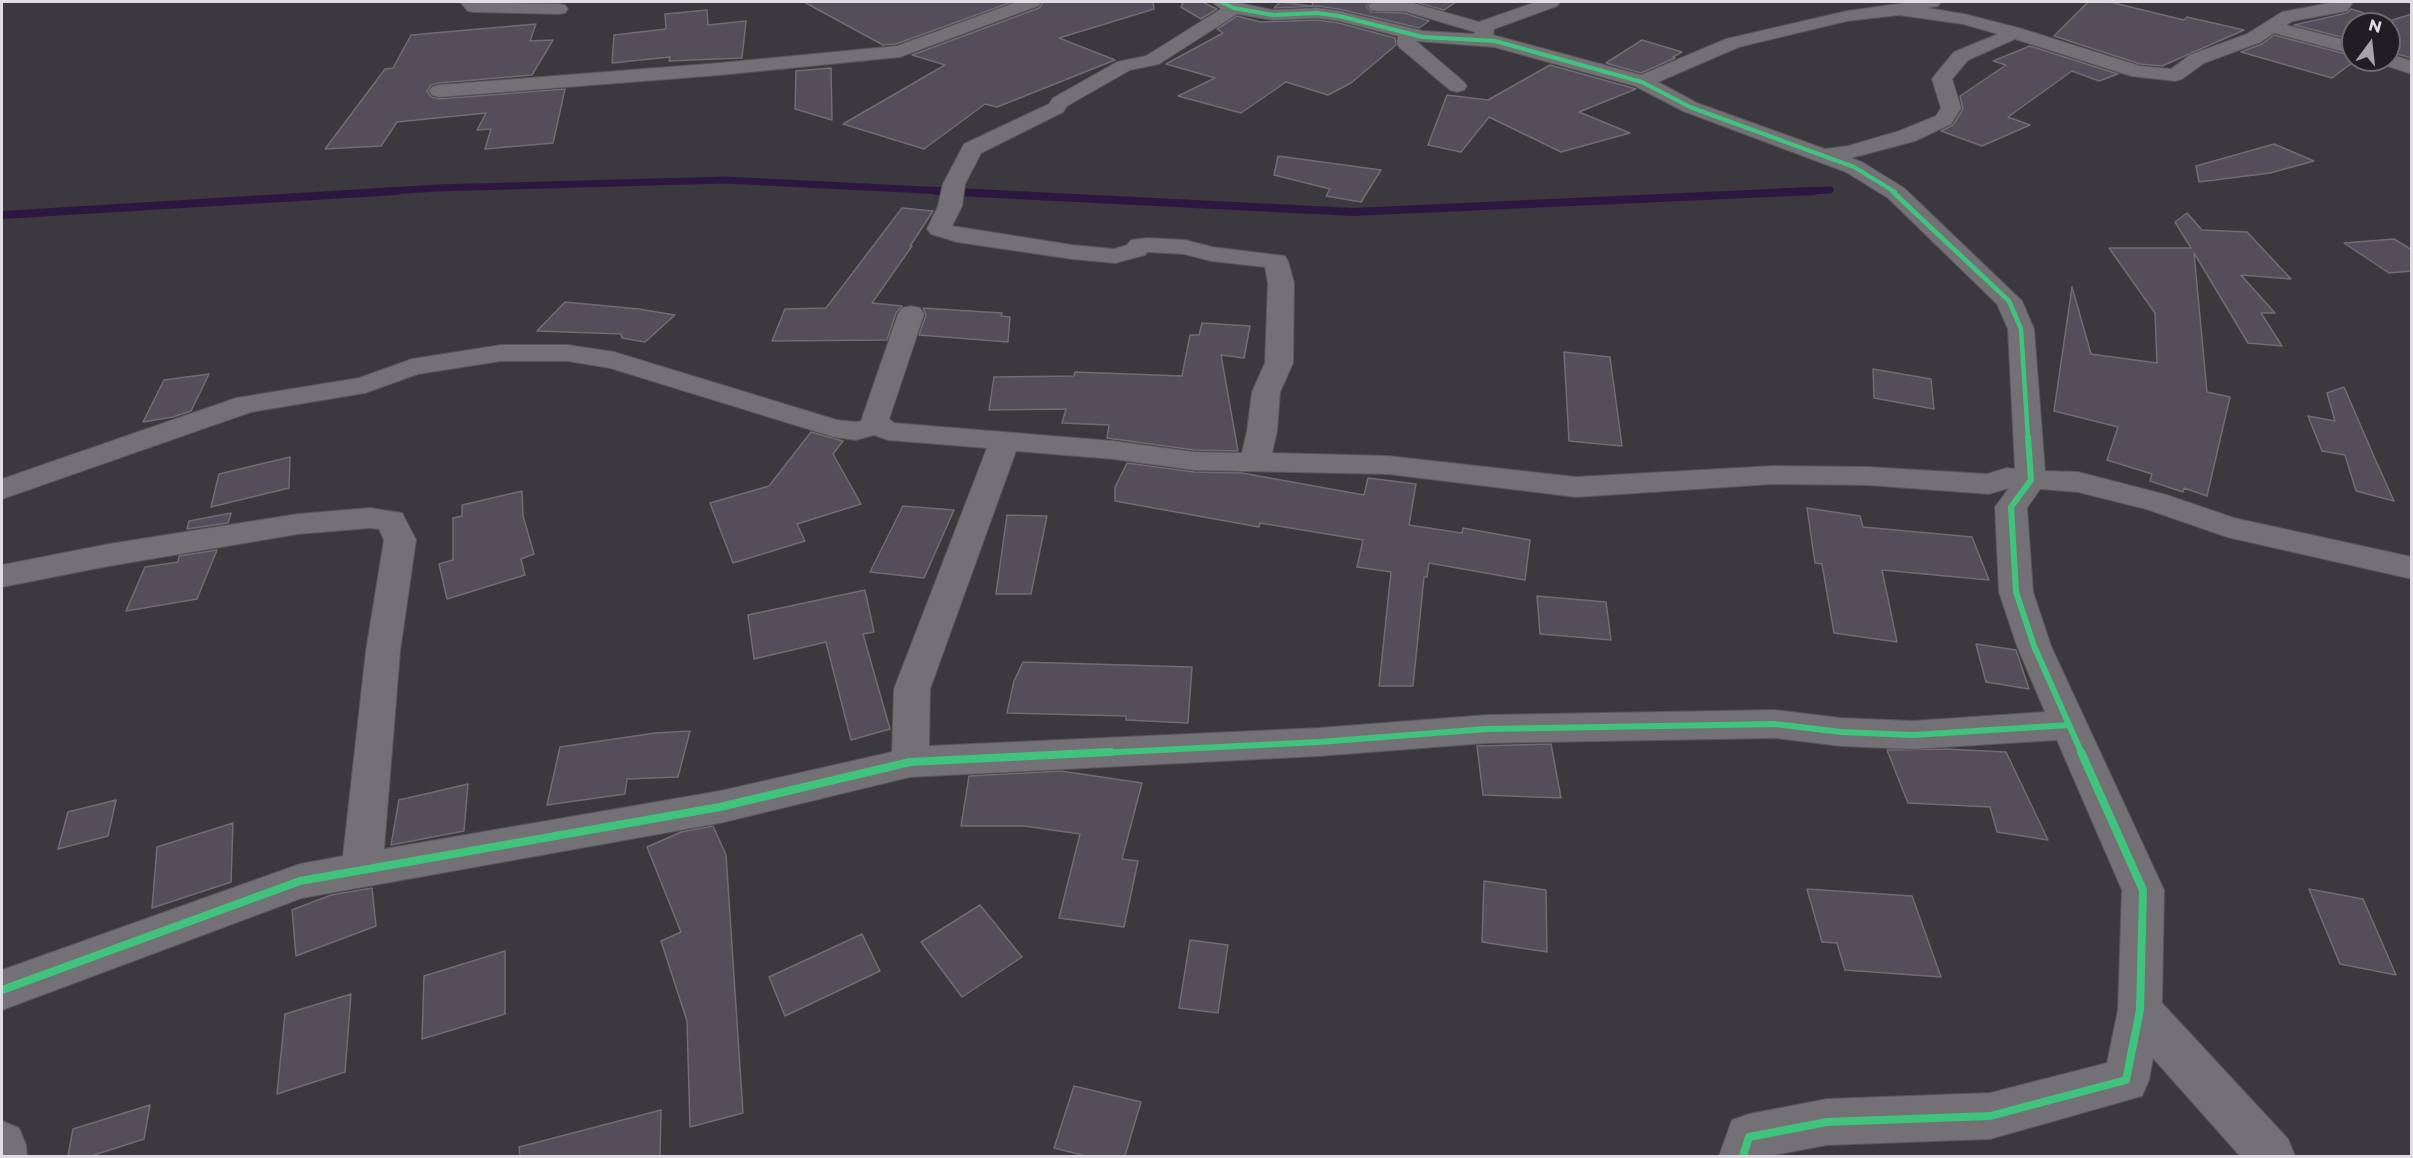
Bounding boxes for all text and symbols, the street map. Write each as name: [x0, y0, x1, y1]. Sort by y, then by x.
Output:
north arrow: [2341, 12, 2401, 72]
text: N: [2367, 15, 2384, 37]

